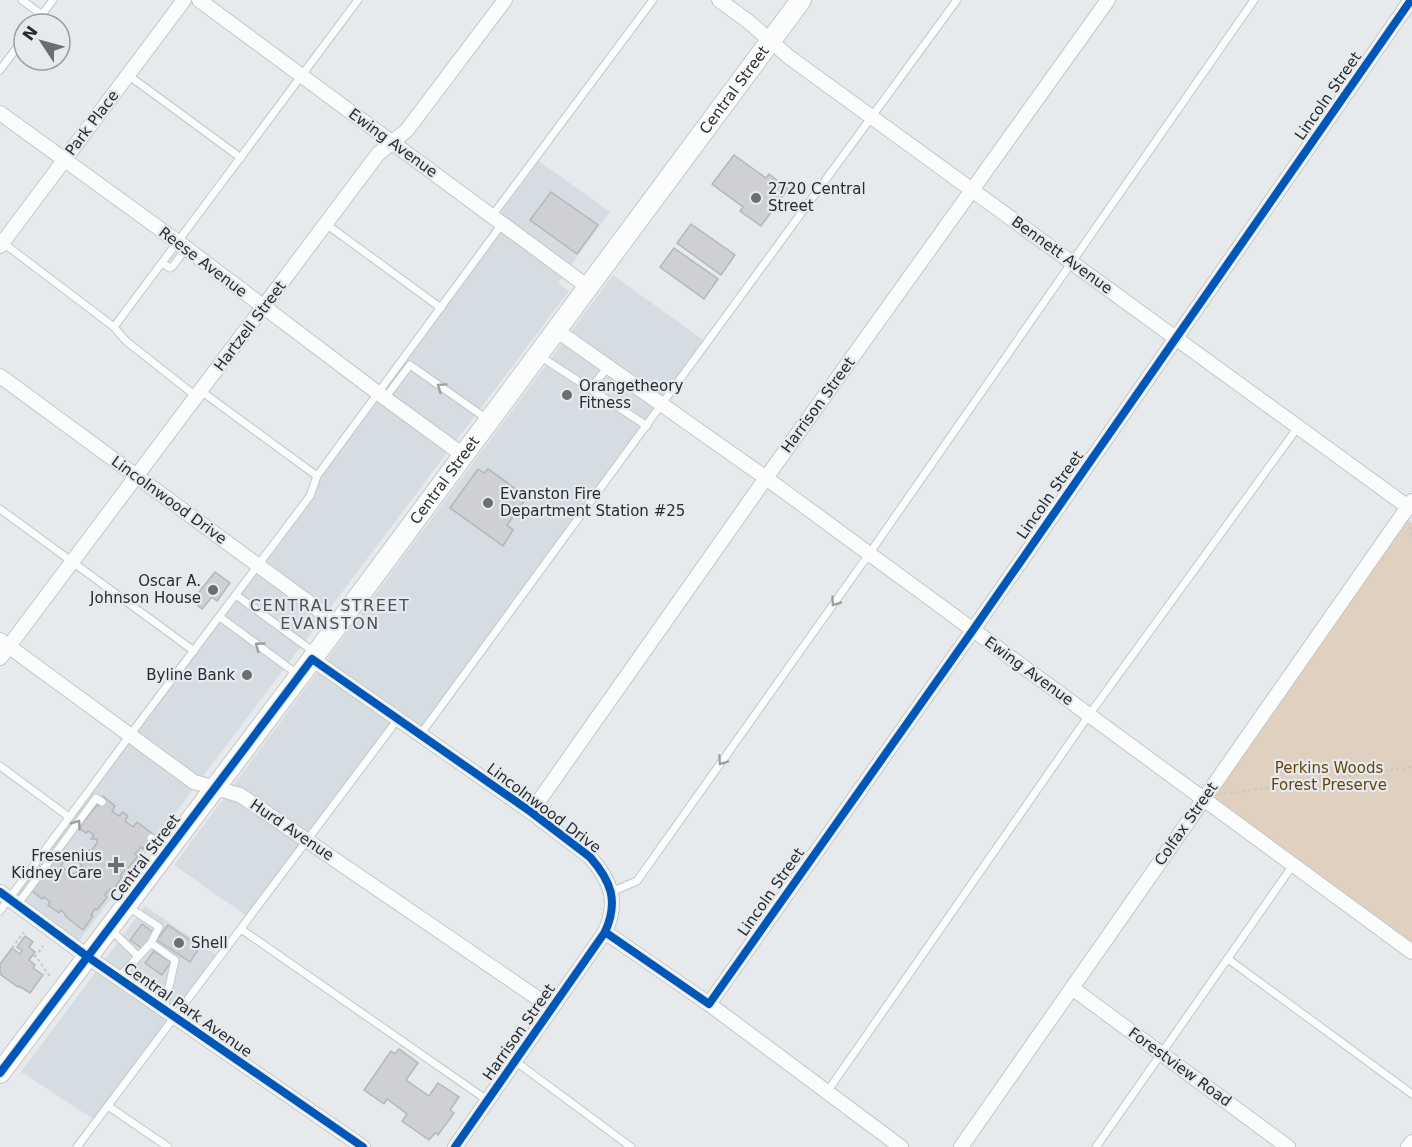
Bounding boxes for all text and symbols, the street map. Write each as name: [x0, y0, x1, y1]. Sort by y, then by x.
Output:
north arrow: [12, 12, 72, 72]
text: N: [19, 22, 42, 44]
street label: Central Street: [696, 42, 773, 138]
street label: Lincoln Street: [1291, 48, 1365, 144]
street label: Park Place: [62, 87, 122, 159]
street label: Ewing Avenue: [345, 105, 441, 181]
place label: 2720 Central Street: [768, 180, 866, 215]
marker: 2720 Central Street: [749, 191, 763, 205]
street label: Bennett Avenue: [1008, 212, 1116, 298]
street label: Reese Avenue: [155, 223, 251, 301]
street label: Hartzell Street: [210, 277, 290, 375]
street label: Harrison Street: [777, 354, 859, 456]
place label: Orangetheory Fitness: [579, 377, 683, 412]
one-way arrow: [437, 383, 448, 394]
marker: Orangetheory Fitness: [560, 388, 574, 402]
street label: Central Street: [406, 433, 483, 528]
street label: Lincoln Street: [1013, 447, 1087, 543]
street label: Lincolnwood Drive: [108, 452, 230, 548]
place label: Evanston Fire Department Station #25: [500, 485, 685, 520]
marker: Evanston Fire Department Station #25: [481, 496, 495, 510]
place label: Oscar A. Johnson House: [89, 572, 201, 607]
marker: Oscar A. Johnson House: [206, 583, 220, 597]
one-way arrow: [831, 595, 842, 606]
district label: CENTRAL STREET EVANSTON: [250, 596, 410, 633]
street label: Ewing Avenue: [981, 633, 1077, 709]
one-way arrow: [255, 643, 266, 654]
place label: Byline Bank: [146, 666, 235, 684]
marker: Byline Bank: [240, 668, 254, 682]
one-way arrow: [718, 754, 729, 765]
street label: Lincolnwood Drive: [483, 759, 605, 857]
park label: Perkins Woods Forest Preserve: [1271, 759, 1387, 794]
street label: Colfax Street: [1151, 779, 1221, 869]
street label: Hurd Avenue: [247, 795, 337, 865]
street label: Central Street: [106, 811, 184, 905]
one-way arrow: [70, 819, 81, 830]
street label: Lincoln Street: [734, 844, 808, 940]
place label: Fresenius Kidney Care: [11, 847, 102, 882]
marker: Fresenius Kidney Care: [107, 856, 125, 874]
place label: Shell: [191, 934, 228, 952]
marker: Shell: [172, 936, 186, 950]
street label: Central Park Avenue: [120, 959, 256, 1061]
street label: Harrison Street: [479, 980, 559, 1084]
street label: Forestview Road: [1125, 1024, 1235, 1110]

